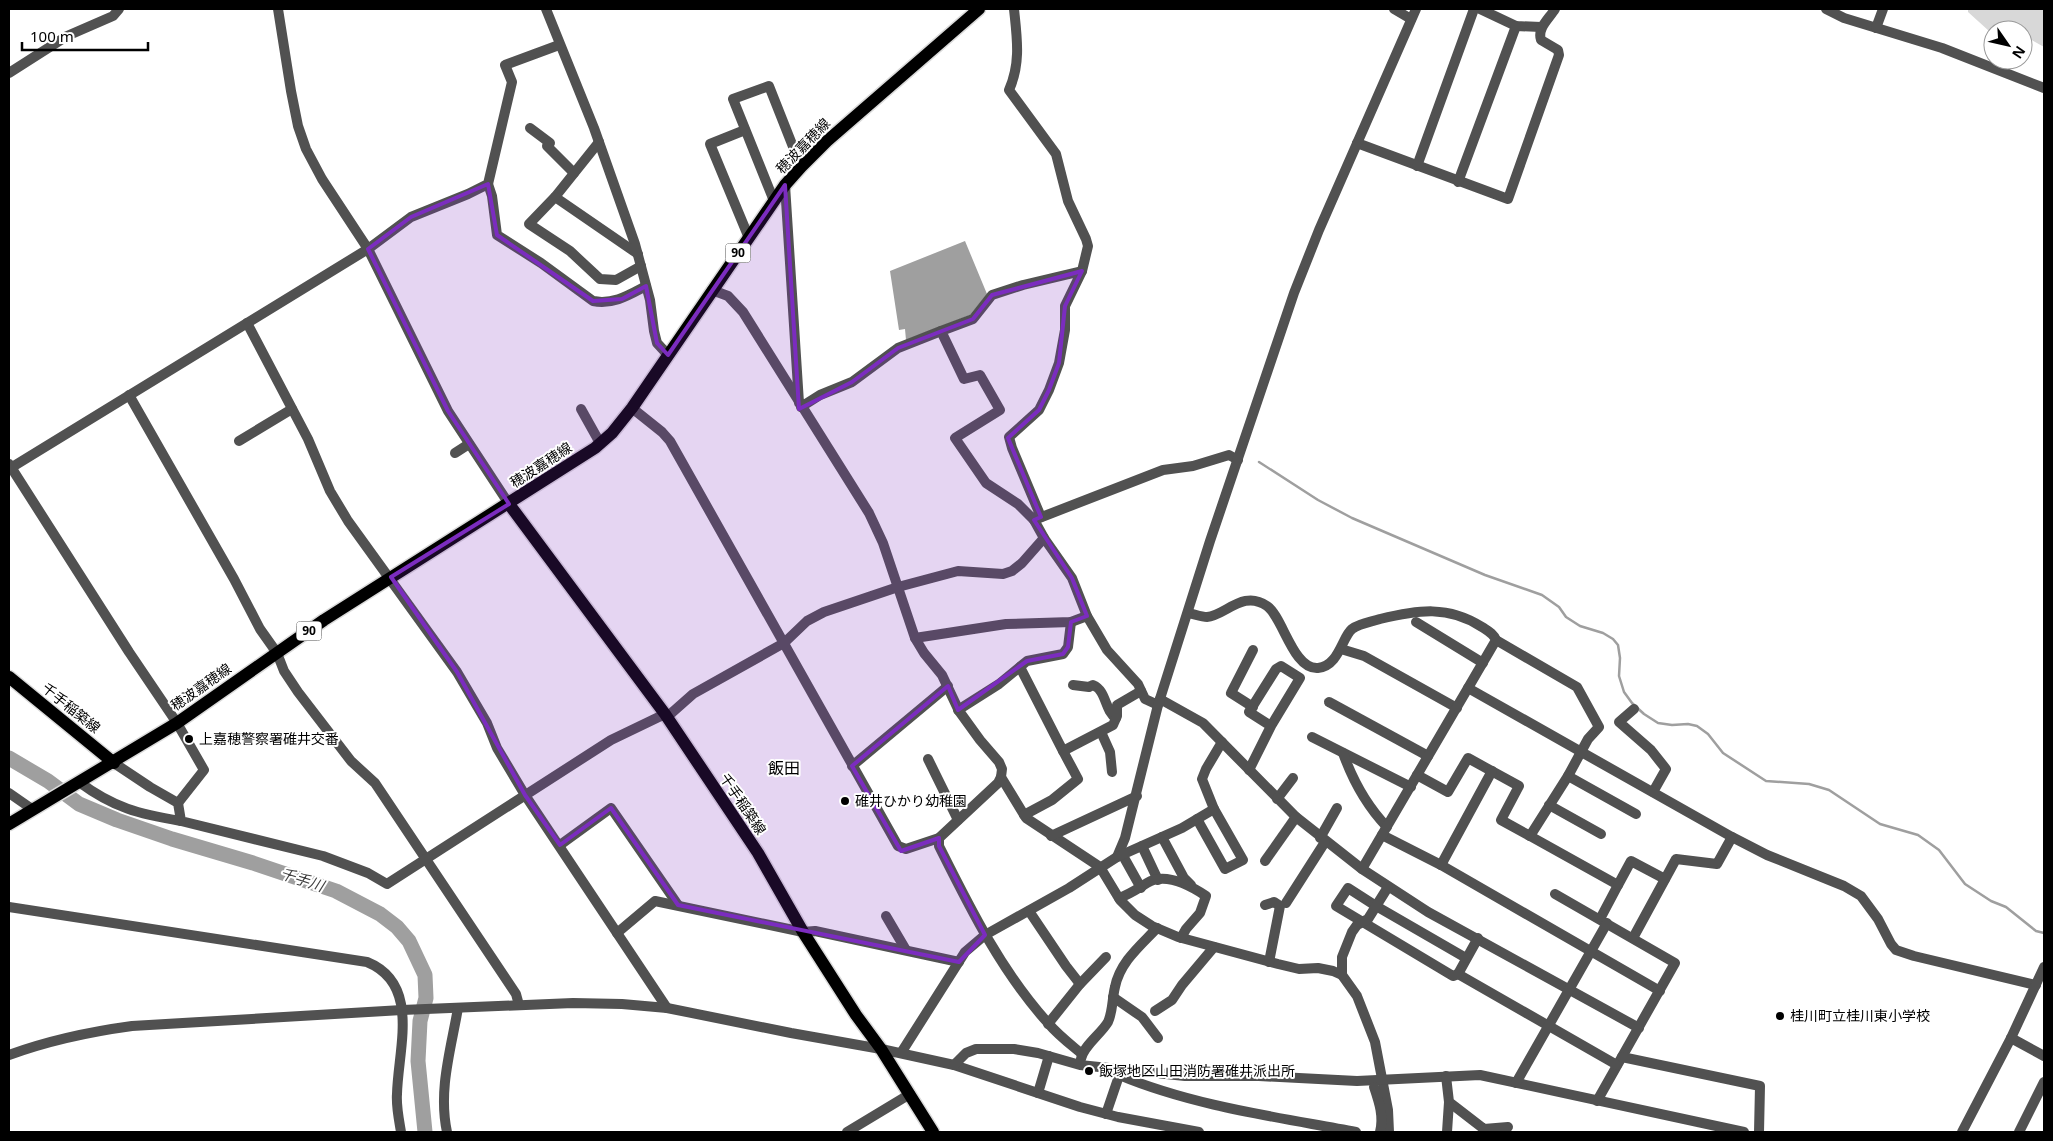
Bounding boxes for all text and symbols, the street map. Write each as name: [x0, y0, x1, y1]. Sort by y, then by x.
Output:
scale bar: [22, 20, 149, 52]
north arrow: [1983, 20, 2033, 70]
text: 100 m: [30, 26, 74, 46]
text: N: [2008, 43, 2030, 63]
street label: 穂波嘉穂線: [771, 114, 834, 177]
road number: 90: [726, 244, 750, 262]
street label: 穂波嘉穂線: [506, 438, 575, 492]
road number: 90: [296, 622, 322, 640]
street label: 穂波嘉穂線: [167, 659, 235, 714]
street label: 千手稲築線: [38, 678, 104, 737]
place label: 上嘉穂警察署碓井交番: [199, 729, 339, 748]
marker: 上嘉穂警察署碓井交番: [183, 733, 195, 745]
district label: 飯田: [768, 757, 800, 779]
street label: 千手稲築線: [716, 769, 771, 838]
place label: 碓井ひかり幼稚園: [855, 791, 967, 810]
marker: 碓井ひかり幼稚園: [839, 795, 851, 807]
water label: 千手川: [278, 863, 329, 896]
place label: 桂川町立桂川東小学校: [1790, 1006, 1930, 1025]
marker: 桂川町立桂川東小学校: [1774, 1010, 1786, 1022]
place label: 飯塚地区山田消防署碓井派出所: [1099, 1061, 1295, 1080]
marker: 飯塚地区山田消防署碓井派出所: [1083, 1065, 1095, 1077]

